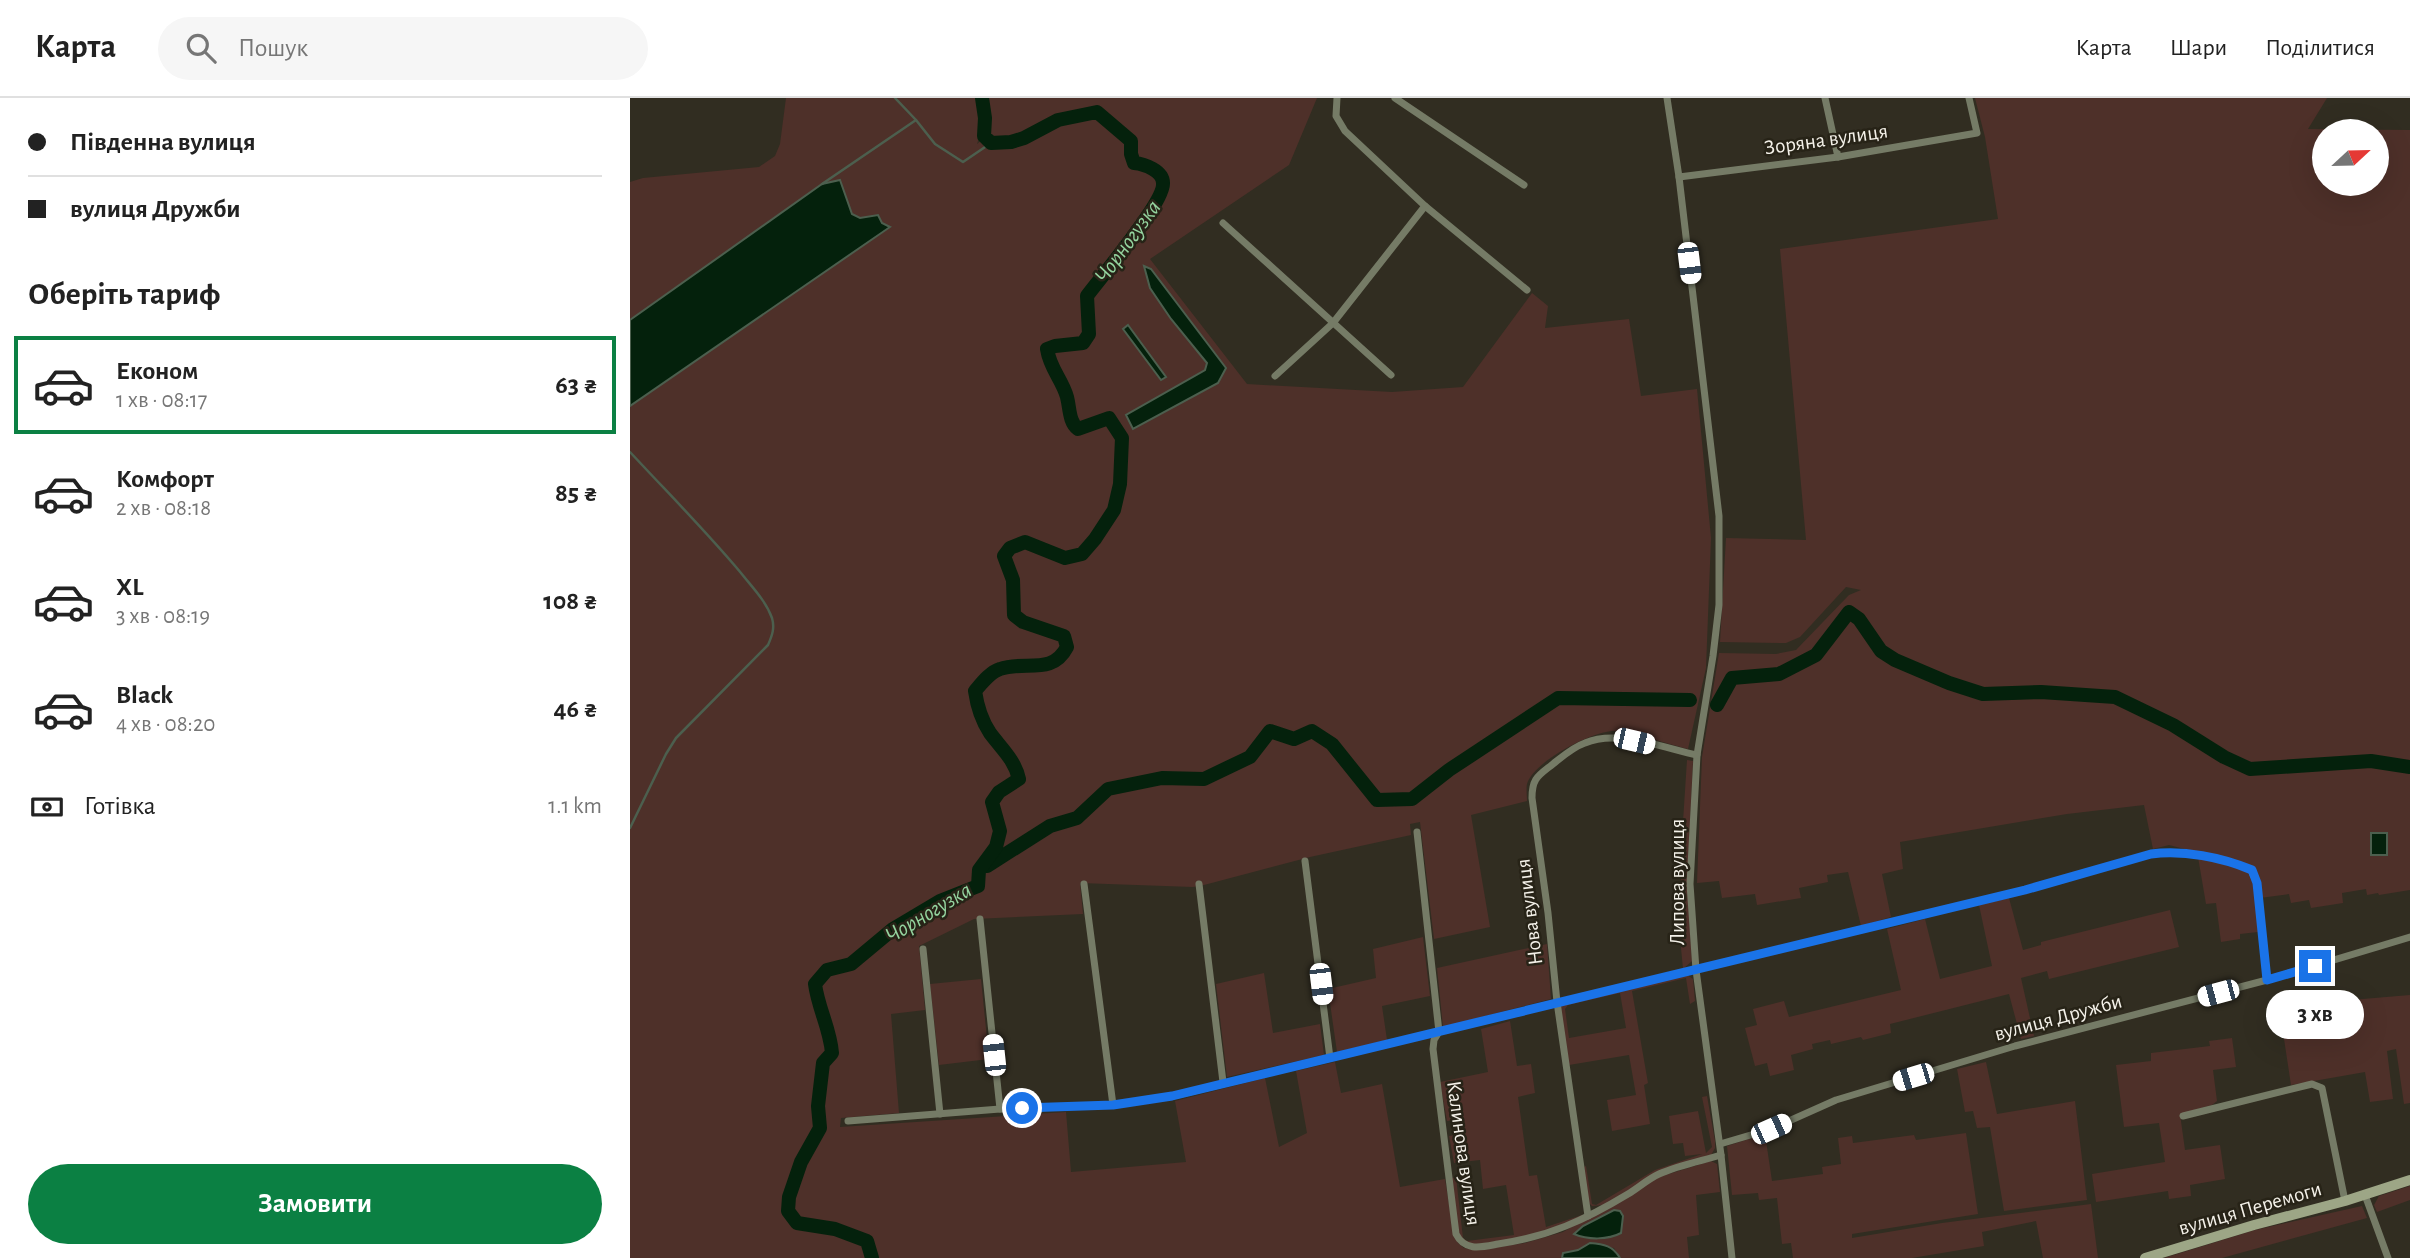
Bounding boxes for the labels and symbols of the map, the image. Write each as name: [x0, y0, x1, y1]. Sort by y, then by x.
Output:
north arrow: [2312, 119, 2389, 196]
street label: Зоряна вулиця: [1763, 120, 1889, 159]
water label: Чорногузка: [1091, 196, 1166, 287]
car: [1677, 241, 1702, 285]
car: [1612, 726, 1657, 756]
street label: Липова вулиця: [1667, 819, 1688, 945]
street label: Нова вулиця: [1513, 858, 1546, 966]
water label: Чорногузка: [882, 879, 976, 948]
route end: [2299, 950, 2331, 982]
car: [1309, 962, 1334, 1006]
car: [2195, 977, 2242, 1009]
street label: вулиця Дружби: [1992, 990, 2124, 1045]
callout: 3 хв: [2266, 990, 2364, 1040]
car: [982, 1033, 1007, 1077]
car: [1890, 1061, 1937, 1093]
street label: Калинова вулиця: [1443, 1079, 1484, 1227]
route start: [1006, 1092, 1038, 1124]
car: [1748, 1111, 1795, 1147]
street label: вулиця Перемоги: [2176, 1178, 2324, 1239]

